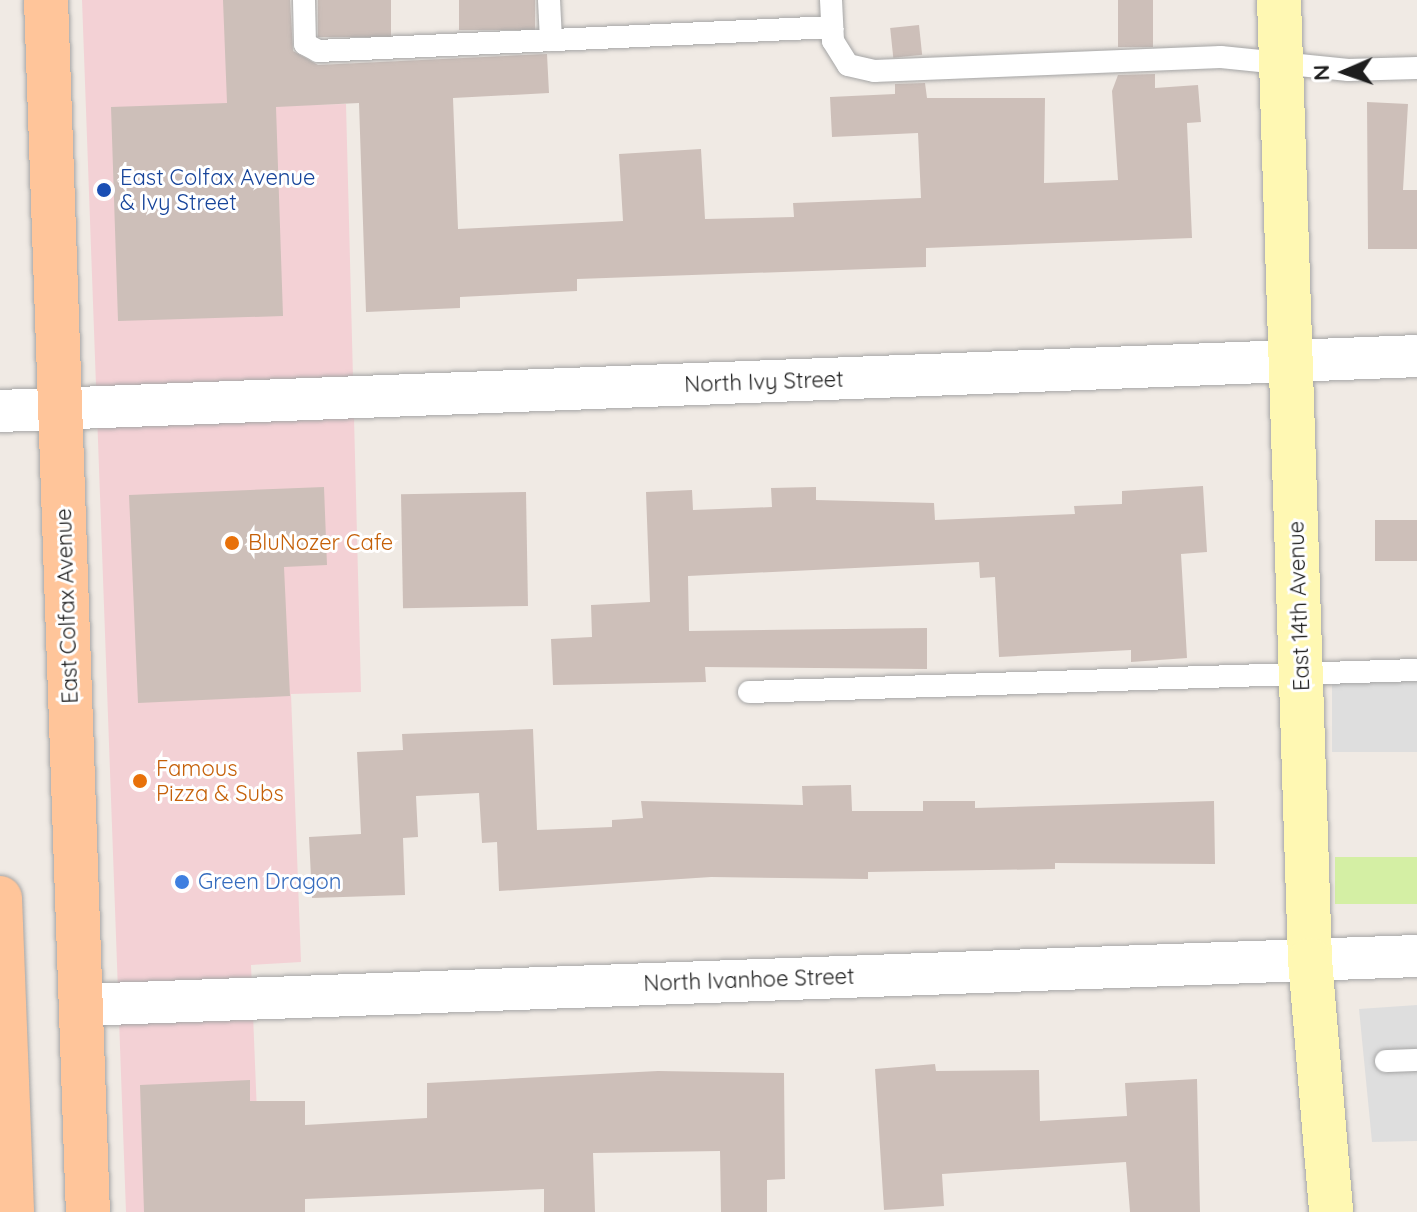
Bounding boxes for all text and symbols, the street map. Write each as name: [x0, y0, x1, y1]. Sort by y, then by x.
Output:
north arrow: [1305, 32, 1385, 112]
text: N: [1307, 64, 1335, 81]
place label: East Colfax Avenue & Ivy Street: [120, 164, 315, 216]
marker: East Colfax Avenue & Ivy Street: [95, 181, 113, 199]
street label: North Ivy Street: [684, 366, 844, 398]
street label: East Colfax Avenue: [50, 508, 84, 704]
street label: East 14th Avenue: [1283, 520, 1315, 692]
place label: BluNozer Cafe: [248, 530, 393, 556]
marker: BluNozer Cafe: [223, 534, 241, 552]
place label: Famous Pizza & Subs: [156, 755, 284, 806]
marker: Famous Pizza & Subs: [131, 772, 149, 790]
place label: Green Dragon: [198, 869, 342, 895]
marker: Green Dragon: [173, 873, 191, 891]
street label: North Ivanhoe Street: [643, 963, 855, 997]

